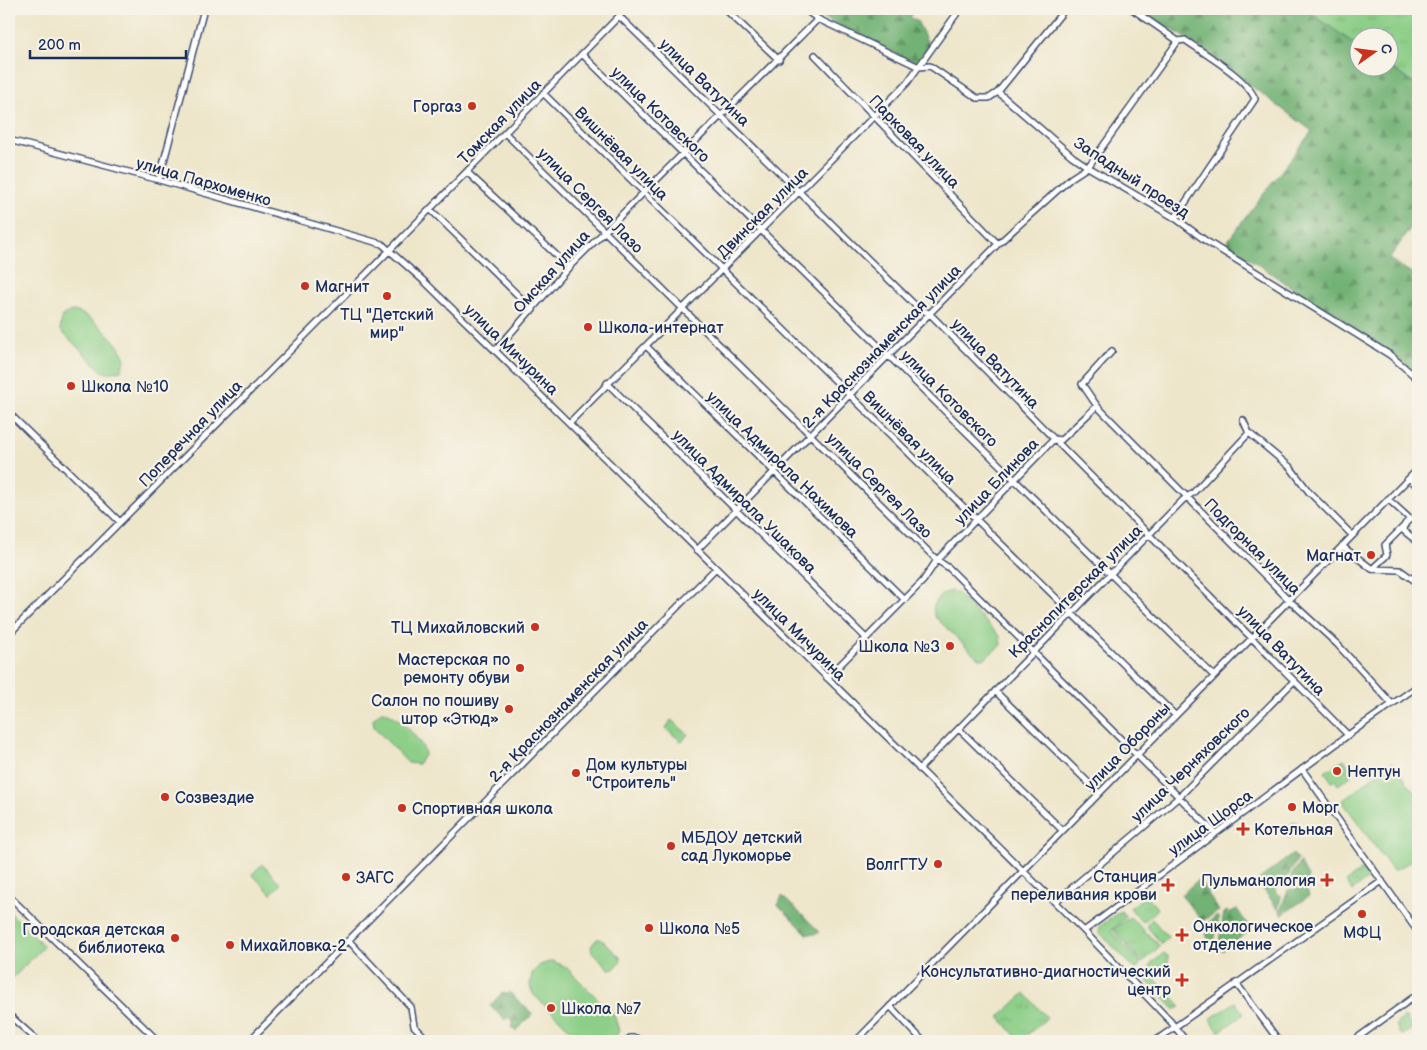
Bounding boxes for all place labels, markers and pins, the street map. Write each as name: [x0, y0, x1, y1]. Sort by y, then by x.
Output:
place label: Горгаз: [413, 98, 462, 117]
marker: Горгаз: [466, 100, 478, 112]
place label: Магнит: [315, 278, 370, 297]
marker: Магнит: [299, 280, 311, 292]
marker: ТЦ "Детский мир": [381, 290, 393, 302]
place label: ТЦ "Детский мир": [340, 306, 434, 343]
place label: Школа-интернат: [598, 319, 724, 338]
marker: Школа-интернат: [582, 321, 594, 333]
place label: Школа №10: [81, 378, 169, 397]
marker: Школа №10: [65, 380, 77, 392]
place label: Магнат: [1306, 547, 1362, 566]
marker: Магнат: [1365, 549, 1377, 561]
place label: ТЦ Михайловский: [391, 619, 525, 638]
marker: ТЦ Михайловский: [529, 621, 541, 633]
place label: Школа №3: [858, 638, 940, 657]
marker: Школа №3: [944, 640, 956, 652]
place label: Мастерская по ремонту обуви: [398, 651, 510, 688]
marker: Мастерская по ремонту обуви: [514, 662, 526, 674]
place label: Салон по пошиву штор «Этюд»: [371, 692, 500, 729]
marker: Салон по пошиву штор «Этюд»: [503, 703, 515, 715]
place label: Дом культуры "Строитель": [586, 756, 687, 793]
place label: Нептун: [1347, 763, 1401, 782]
marker: Нептун: [1331, 765, 1343, 777]
marker: Дом культуры "Строитель": [570, 767, 582, 779]
place label: Созвездие: [175, 789, 254, 808]
marker: Созвездие: [159, 791, 171, 803]
place label: Морг: [1302, 799, 1339, 818]
place label: Спортивная школа: [412, 800, 553, 819]
marker: Морг: [1286, 801, 1298, 813]
marker: Спортивная школа: [396, 802, 408, 814]
place label: Котельная: [1254, 821, 1333, 840]
marker: Котельная: [1236, 822, 1250, 836]
place label: МБДОУ детский сад Лукоморье: [681, 829, 803, 866]
marker: МБДОУ детский сад Лукоморье: [665, 840, 677, 852]
place label: ВолгГТУ: [866, 856, 928, 875]
marker: ВолгГТУ: [932, 858, 944, 870]
place label: Станция переливания крови: [1011, 868, 1157, 905]
place label: ЗАГС: [356, 869, 394, 888]
marker: ЗАГС: [340, 871, 352, 883]
place label: Пульманология: [1201, 872, 1316, 891]
marker: Пульманология: [1320, 873, 1334, 887]
marker: Станция переливания крови: [1161, 878, 1175, 892]
marker: МФЦ: [1356, 908, 1368, 920]
place label: Онкологическое отделение: [1193, 918, 1313, 955]
place label: Школа №5: [659, 920, 740, 939]
place label: Городская детская библиотека: [22, 921, 166, 958]
marker: Школа №5: [643, 922, 655, 934]
place label: МФЦ: [1343, 924, 1382, 943]
marker: Онкологическое отделение: [1175, 928, 1189, 942]
marker: Городская детская библиотека: [169, 932, 181, 944]
place label: Михайловка-2: [240, 937, 347, 956]
marker: Михайловка-2: [224, 939, 236, 951]
place label: Консультативно-диагностический центр: [920, 963, 1171, 1000]
marker: Консультативно-диагностический центр: [1175, 973, 1189, 987]
place label: Школа №7: [561, 1000, 641, 1019]
marker: Школа №7: [545, 1002, 557, 1014]

